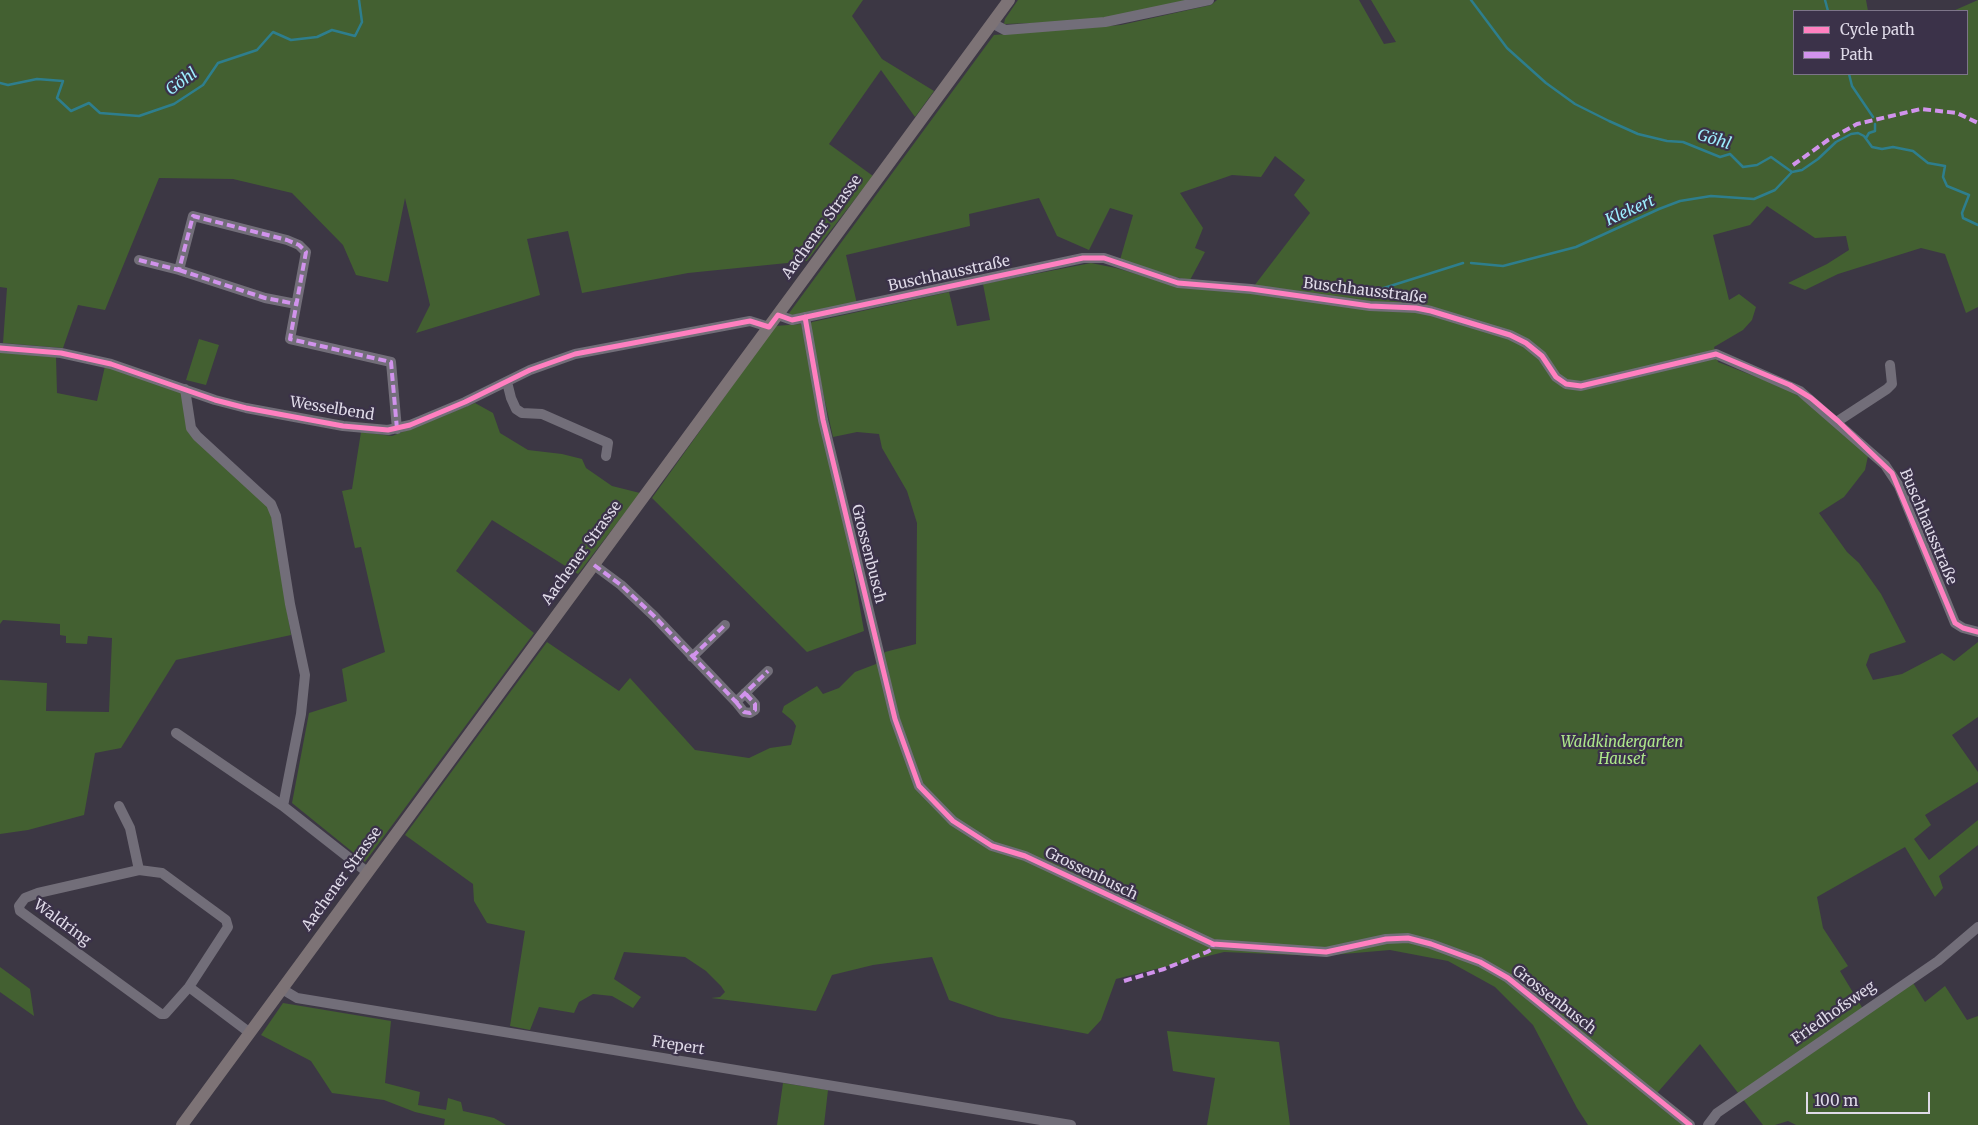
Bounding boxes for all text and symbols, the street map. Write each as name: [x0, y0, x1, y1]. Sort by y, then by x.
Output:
legend: [1793, 10, 1968, 75]
text: Cycle path: [1840, 20, 1915, 39]
text: Path: [1840, 45, 1873, 64]
water label: Göhl: [163, 64, 201, 100]
water label: Göhl: [1695, 126, 1733, 154]
street label: Aachener Strasse: [778, 172, 866, 282]
water label: Klekert: [1602, 192, 1658, 230]
street label: Buschhausstraße: [886, 252, 1012, 296]
street label: Buschhausstraße: [1302, 274, 1428, 308]
street label: Wesselbend: [288, 393, 376, 425]
street label: Buschhausstraße: [1895, 466, 1961, 588]
street label: Aachener Strasse: [538, 498, 626, 608]
street label: Grossenbusch: [847, 503, 889, 605]
park label: Waldkindergarten Hauset: [1561, 734, 1683, 769]
street label: Aachener Strasse: [298, 824, 386, 934]
street label: Grossenbusch: [1042, 844, 1140, 904]
street label: Waldring: [30, 896, 94, 950]
street label: Grossenbusch: [1509, 962, 1599, 1038]
street label: Friedhofsweg: [1789, 977, 1879, 1049]
street label: Frepert: [650, 1033, 706, 1059]
scale bar: [1808, 1082, 1932, 1114]
text: 100 m: [1814, 1091, 1858, 1110]

